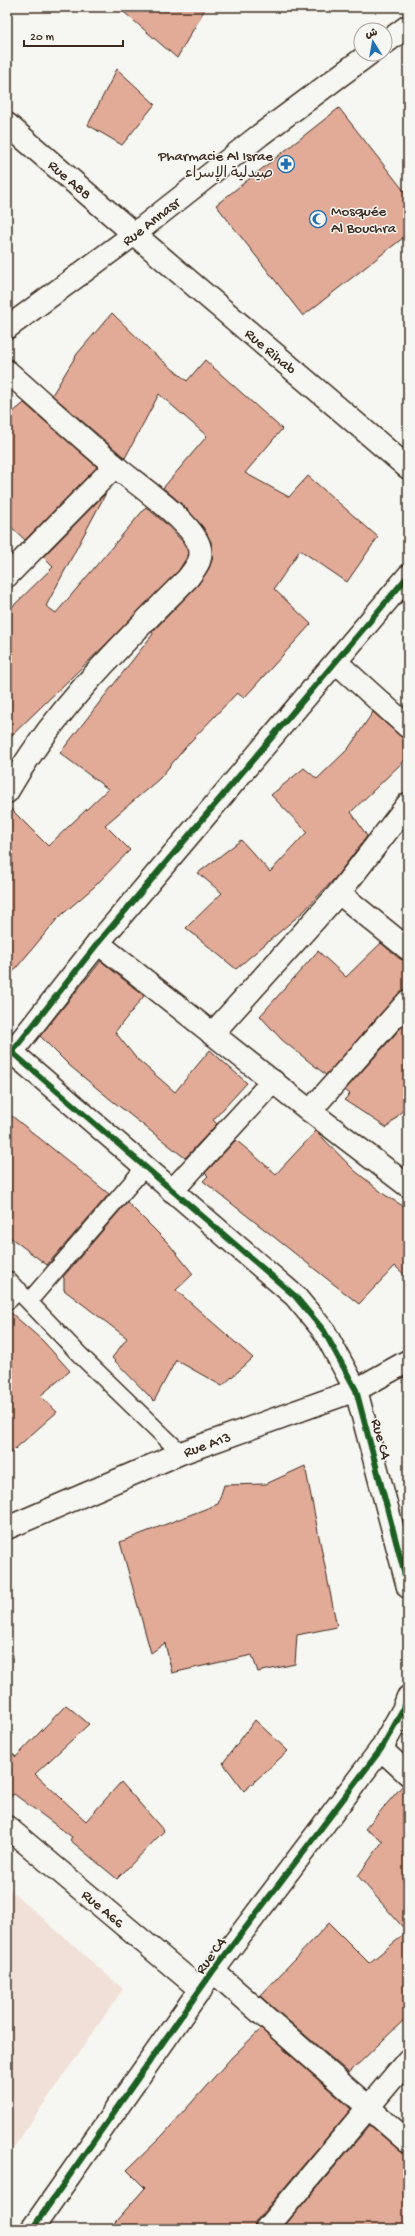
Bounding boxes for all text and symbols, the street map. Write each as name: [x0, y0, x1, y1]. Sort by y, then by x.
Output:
scale bar: [24, 22, 123, 48]
north arrow: [353, 22, 393, 62]
text: ش: [364, 27, 379, 41]
text: 20 m: [30, 31, 55, 45]
place label: Pharmacie Al Israe صيدلية الإسراء: [157, 148, 273, 183]
pharmacy icon: Pharmacie Al Israe صيدلية الإسراء: [276, 154, 296, 174]
street label: Rue A88: [44, 157, 94, 204]
street label: Rue Annasr: [119, 193, 186, 251]
place label: Mosquée Al Bouchra: [331, 203, 397, 238]
mosque icon: Mosquée Al Bouchra: [308, 209, 328, 229]
street label: Rue Rihab: [240, 325, 299, 379]
street label: Rue C4: [366, 1417, 394, 1462]
street label: Rue A13: [182, 1429, 234, 1462]
street label: Rue A66: [77, 1887, 128, 1933]
street label: Rue C4: [192, 1934, 231, 1978]

